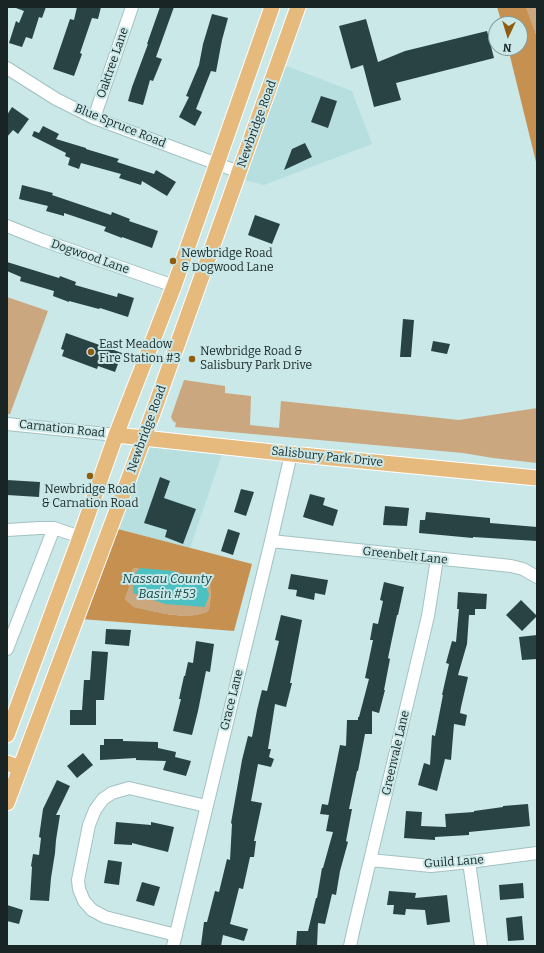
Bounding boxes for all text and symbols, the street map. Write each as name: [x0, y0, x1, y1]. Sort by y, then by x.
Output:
north arrow: [488, 16, 528, 56]
street label: Oaktree Lane: [94, 26, 132, 100]
text: N: [503, 41, 512, 54]
street label: Newbridge Road: [235, 78, 279, 170]
street label: Blue Spruce Road: [72, 101, 168, 151]
street label: Dogwood Lane: [49, 237, 131, 277]
place label: Newbridge Road & Dogwood Lane: [181, 247, 274, 275]
marker: Newbridge Road & Dogwood Lane: [168, 256, 178, 266]
place label: East Meadow Fire Station #3: [99, 338, 181, 366]
place label: Newbridge Road & Salisbury Park Drive: [200, 345, 312, 373]
marker: East Meadow Fire Station #3: [86, 347, 96, 357]
marker: Newbridge Road & Salisbury Park Drive: [187, 354, 197, 364]
street label: Newbridge Road: [125, 383, 169, 475]
street label: Carnation Road: [18, 417, 106, 441]
street label: Salisbury Park Drive: [270, 444, 384, 470]
marker: Newbridge Road & Carnation Road: [85, 471, 95, 481]
place label: Newbridge Road & Carnation Road: [41, 483, 139, 511]
street label: Greenbelt Lane: [362, 544, 448, 568]
water label: Nassau County Basin #53: [122, 571, 212, 602]
street label: Grace Lane: [217, 668, 247, 732]
street label: Greenvale Lane: [379, 709, 413, 797]
street label: Guild Lane: [424, 853, 484, 871]

